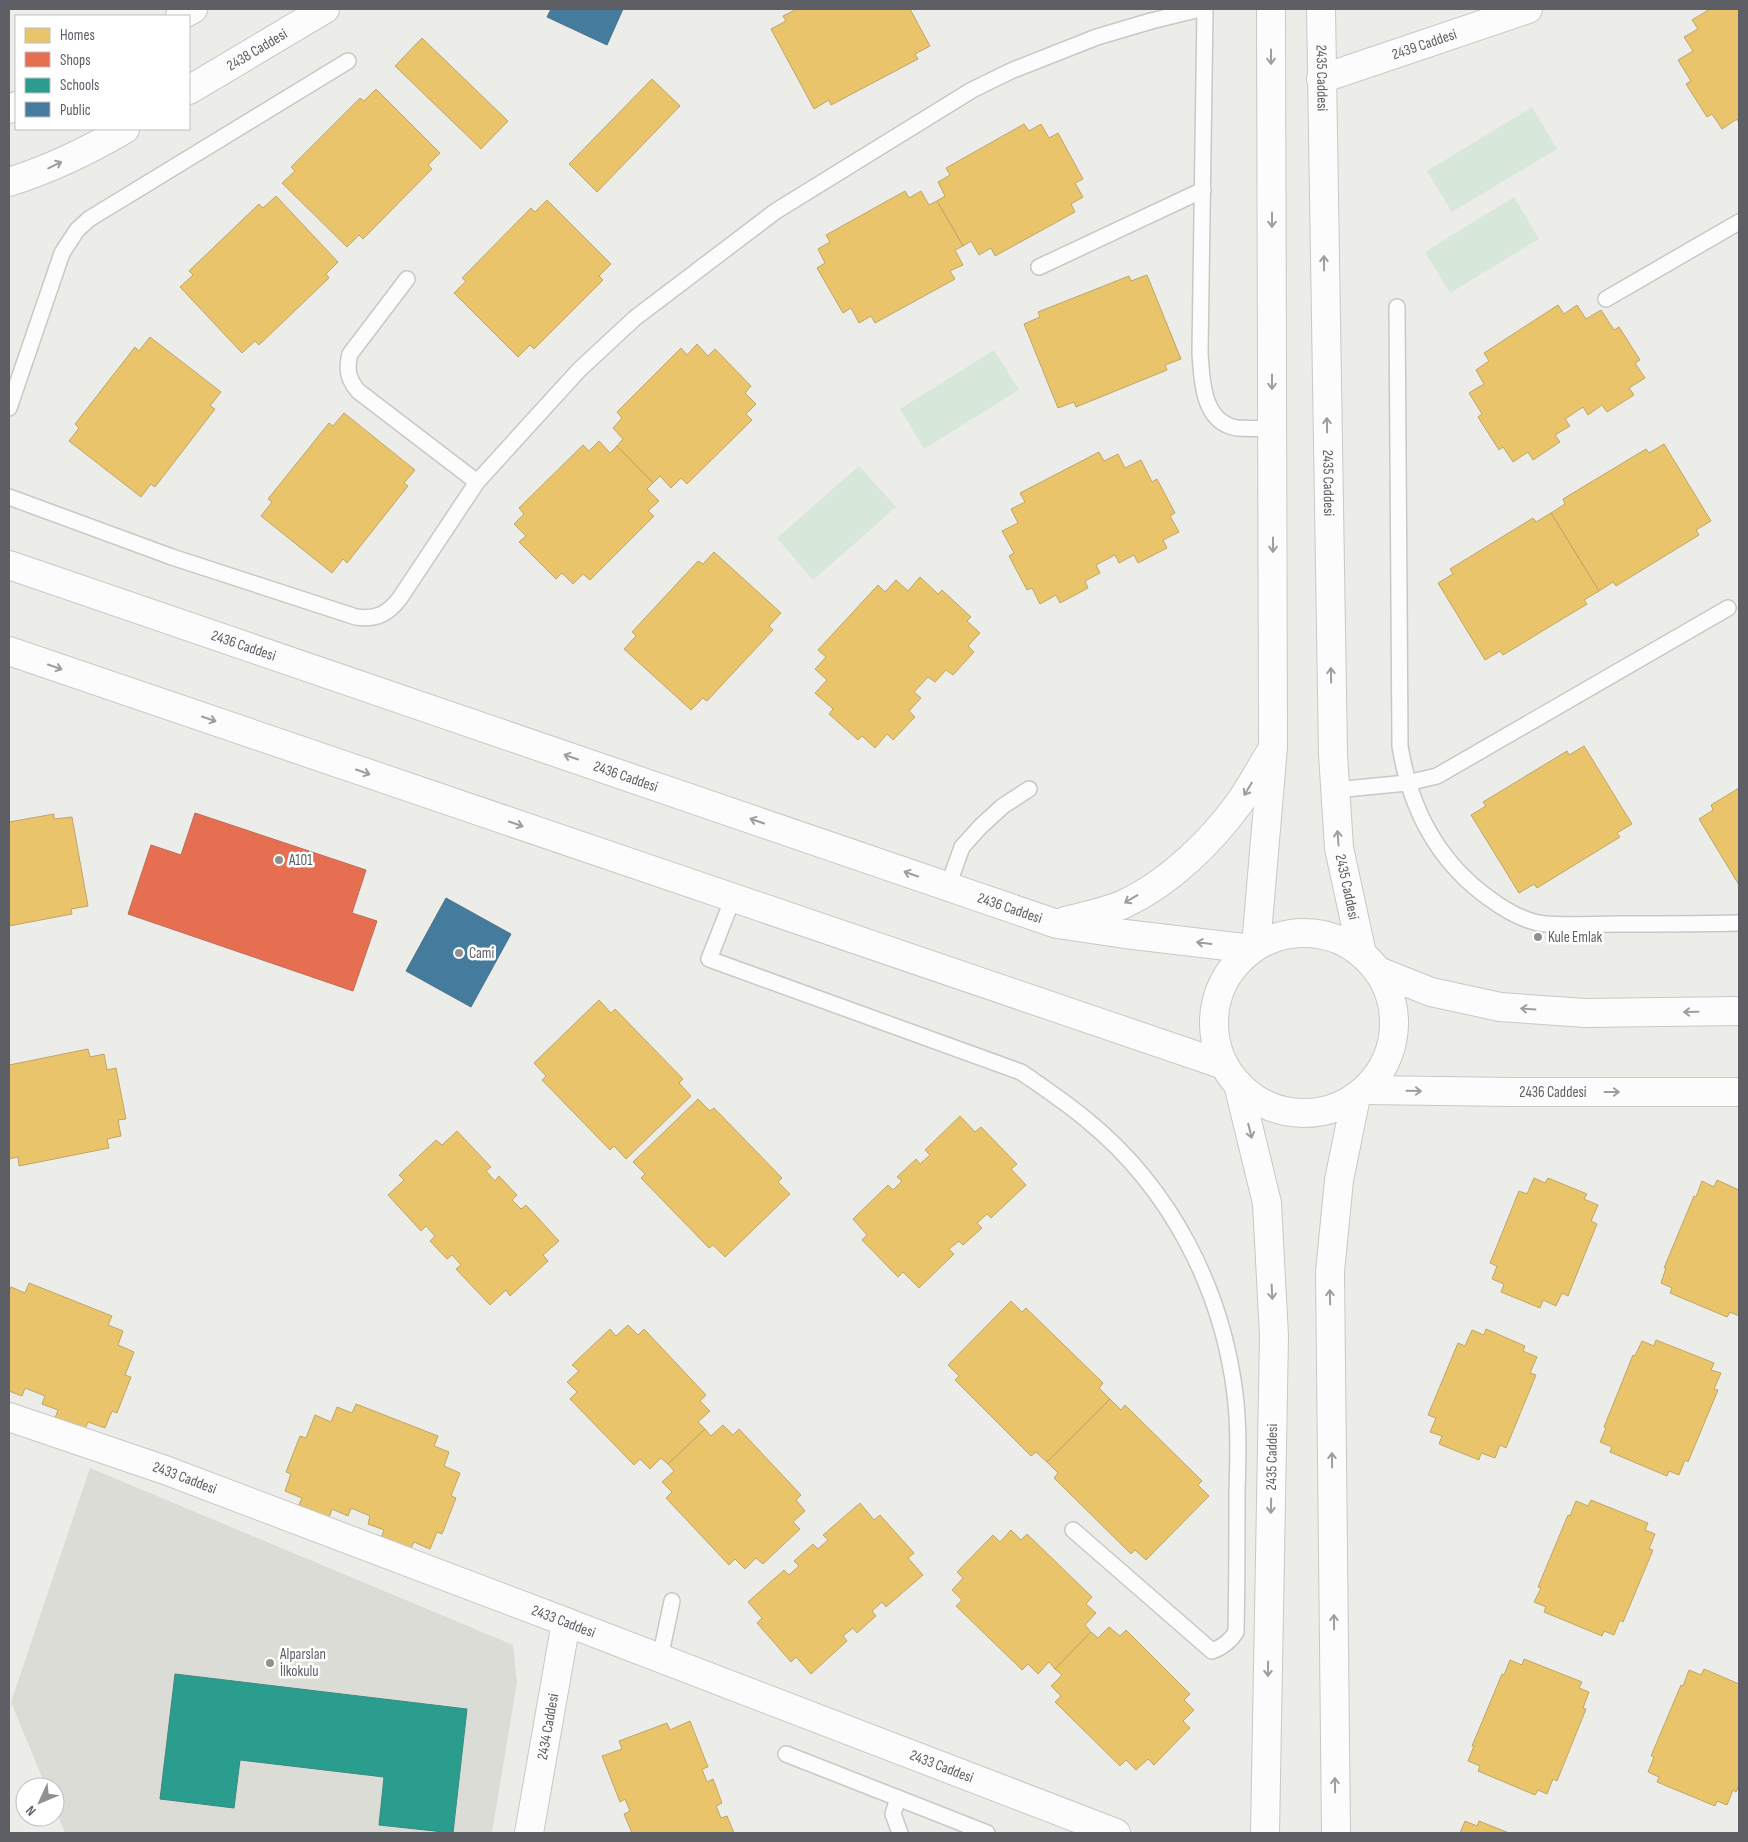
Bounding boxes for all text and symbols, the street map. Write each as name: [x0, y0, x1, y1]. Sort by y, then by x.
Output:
legend: [15, 15, 190, 130]
street label: 2438 Caddesi: [223, 24, 291, 75]
street label: 2439 Caddesi: [1389, 24, 1459, 64]
text: Homes: [60, 26, 95, 45]
street label: 2435 Caddesi: [1312, 44, 1332, 112]
one-way arrow: [1266, 49, 1276, 65]
text: Shops: [60, 51, 91, 70]
text: Schools: [60, 76, 99, 95]
text: Public: [60, 101, 91, 120]
one-way arrow: [47, 160, 62, 170]
one-way arrow: [1267, 212, 1277, 228]
one-way arrow: [1319, 255, 1329, 272]
one-way arrow: [1267, 374, 1277, 390]
one-way arrow: [1322, 418, 1332, 434]
street label: 2435 Caddesi: [1319, 449, 1339, 517]
one-way arrow: [1268, 536, 1278, 553]
street label: 2436 Caddesi: [209, 625, 279, 665]
one-way arrow: [47, 663, 62, 672]
one-way arrow: [1326, 668, 1336, 684]
one-way arrow: [200, 715, 216, 725]
one-way arrow: [563, 752, 579, 761]
street label: 2436 Caddesi: [591, 756, 661, 796]
one-way arrow: [354, 768, 370, 777]
one-way arrow: [1242, 781, 1252, 795]
one-way arrow: [750, 816, 766, 825]
one-way arrow: [508, 820, 524, 829]
one-way arrow: [1334, 830, 1343, 846]
place label: A101: [288, 851, 313, 870]
street label: 2435 Caddesi: [1331, 852, 1364, 922]
marker: A101: [273, 854, 285, 866]
one-way arrow: [904, 869, 919, 878]
street label: 2436 Caddesi: [975, 888, 1045, 928]
one-way arrow: [1125, 895, 1139, 905]
place label: Kule Emlak: [1548, 928, 1602, 947]
marker: Kule Emlak: [1532, 931, 1544, 943]
one-way arrow: [1196, 938, 1212, 948]
place label: Cami: [469, 944, 494, 963]
marker: Cami: [453, 947, 465, 959]
one-way arrow: [1520, 1004, 1536, 1014]
one-way arrow: [1683, 1007, 1699, 1017]
street label: 2436 Caddesi: [1519, 1083, 1587, 1102]
one-way arrow: [1406, 1086, 1422, 1096]
one-way arrow: [1603, 1087, 1619, 1097]
one-way arrow: [1246, 1123, 1255, 1139]
one-way arrow: [1267, 1283, 1276, 1299]
one-way arrow: [1325, 1289, 1335, 1306]
street label: 2435 Caddesi: [1262, 1423, 1282, 1490]
one-way arrow: [1327, 1452, 1337, 1468]
street label: 2433 Caddesi: [150, 1457, 220, 1498]
one-way arrow: [1266, 1498, 1276, 1514]
street label: 2433 Caddesi: [529, 1600, 598, 1642]
one-way arrow: [1329, 1614, 1338, 1630]
place label: Alparslan İlkokulu: [279, 1645, 326, 1681]
marker: Alparslan İlkokulu: [264, 1657, 276, 1669]
one-way arrow: [1263, 1660, 1273, 1677]
street label: 2434 Caddesi: [533, 1692, 563, 1761]
street label: 2433 Caddesi: [907, 1745, 977, 1787]
north arrow: [15, 1777, 65, 1827]
one-way arrow: [1330, 1777, 1340, 1793]
text: N: [22, 1802, 40, 1819]

